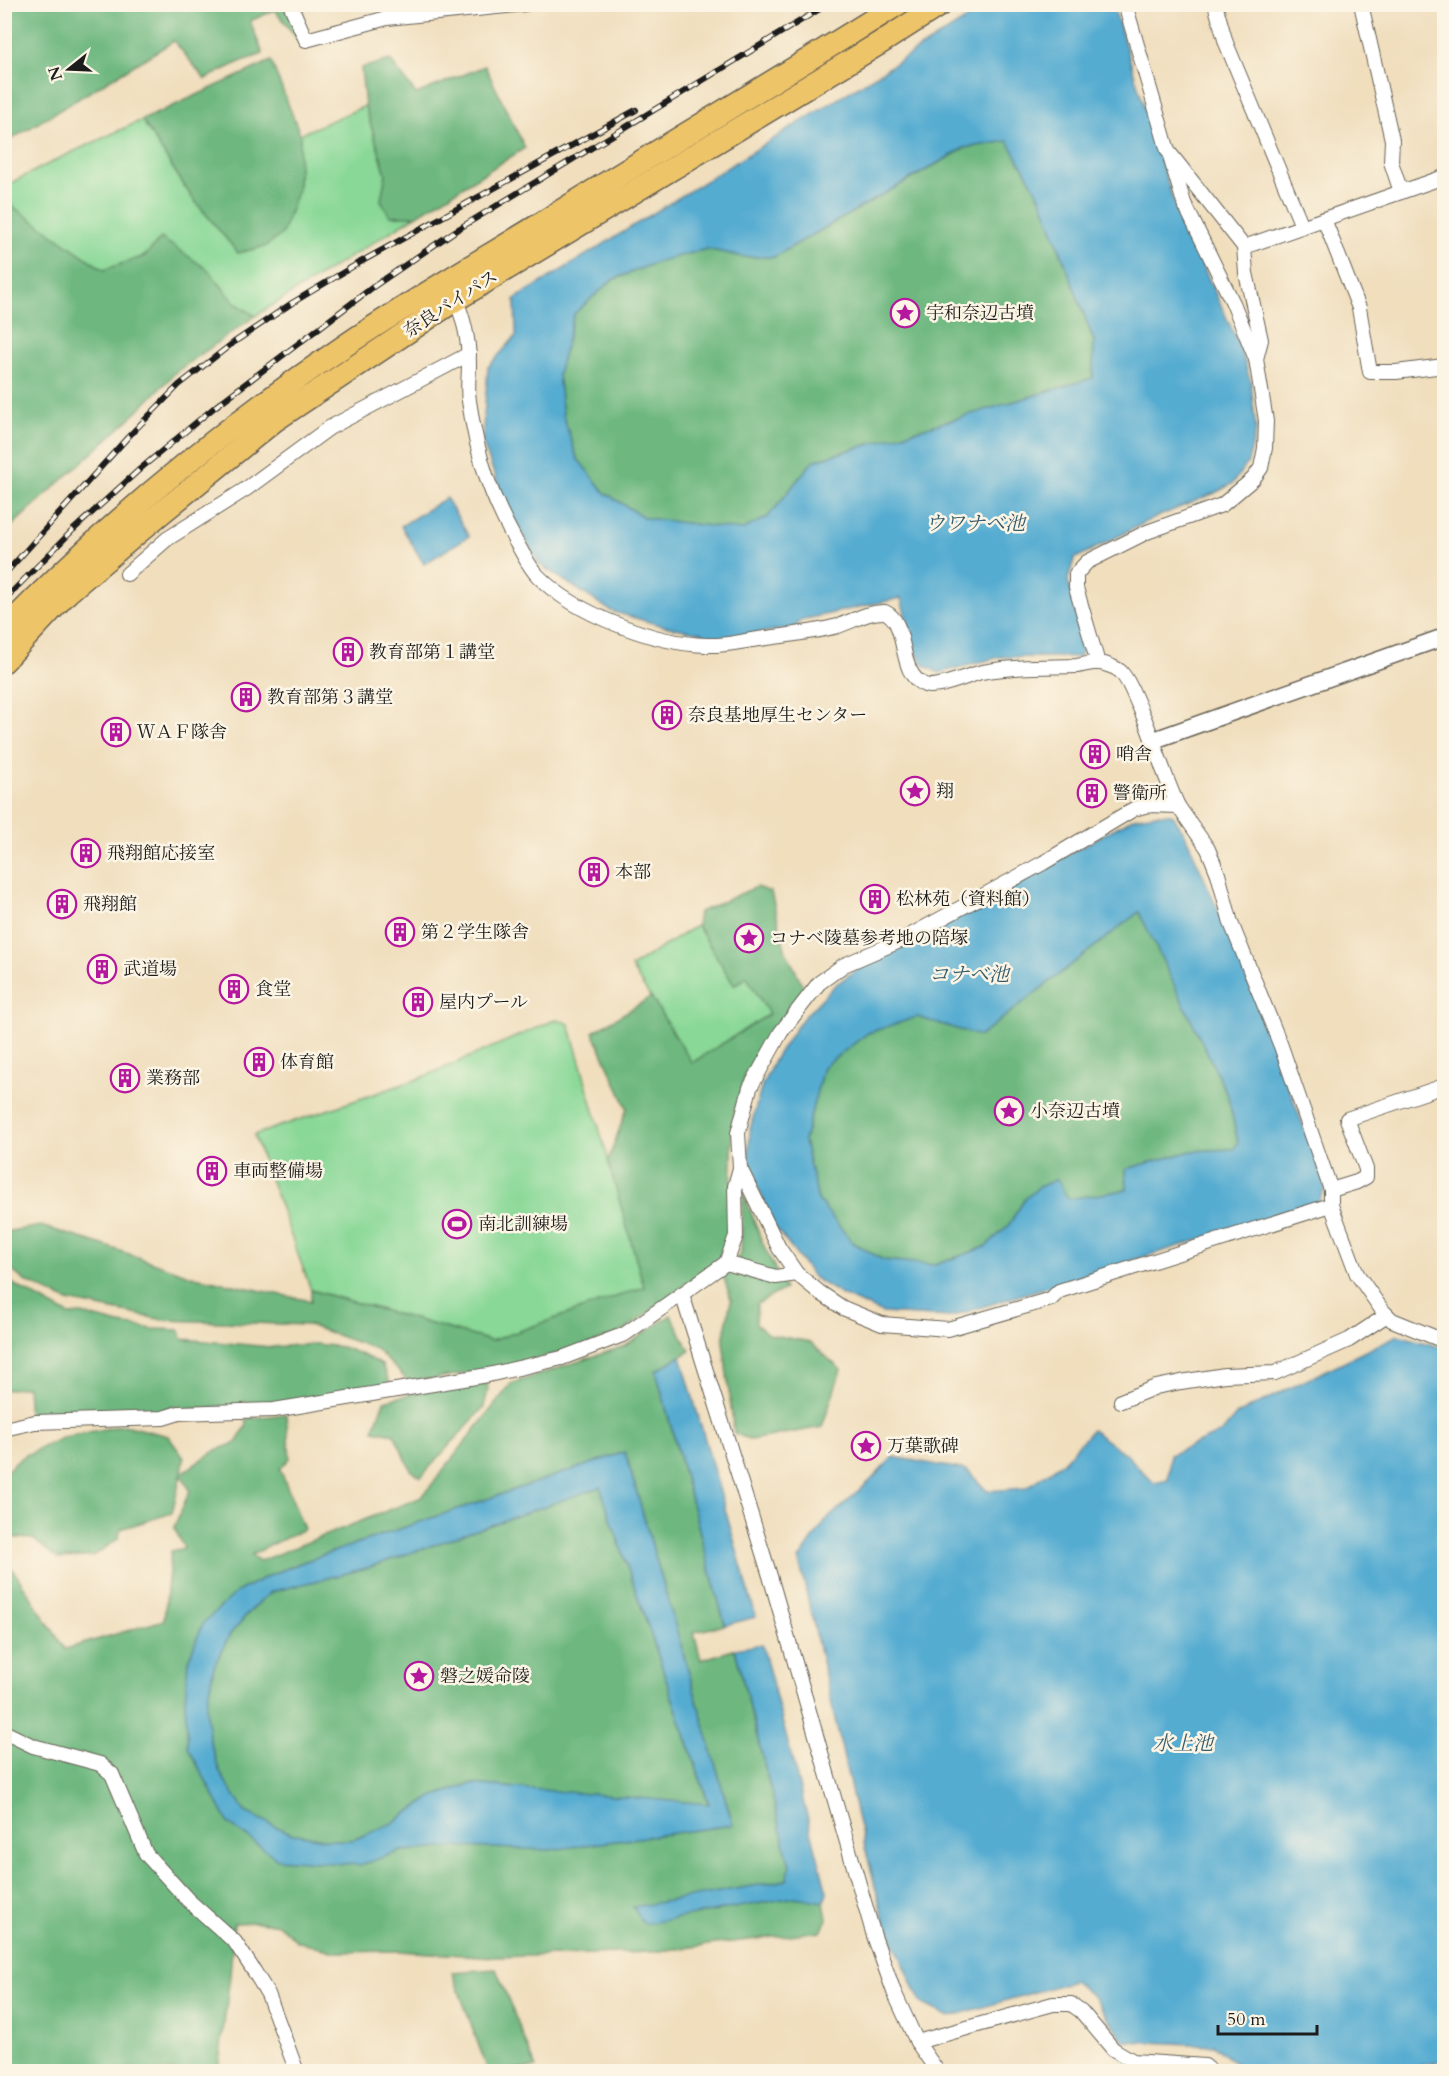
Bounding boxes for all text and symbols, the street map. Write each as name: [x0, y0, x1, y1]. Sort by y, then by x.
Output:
north arrow: [39, 39, 99, 99]
text: N: [43, 63, 68, 83]
street label: 奈良バイパス: [399, 264, 503, 344]
place icon: 宇和奈辺古墳: [889, 297, 921, 329]
place label: 宇和奈辺古墳: [926, 301, 1034, 326]
water label: ウワナベ池: [925, 510, 1027, 537]
building icon: 教育部第１講堂: [332, 636, 364, 668]
place label: 教育部第１講堂: [369, 640, 495, 665]
building icon: 教育部第３講堂: [230, 681, 262, 713]
place label: 教育部第３講堂: [267, 685, 393, 710]
building icon: 奈良基地厚生センター: [651, 699, 683, 731]
place label: 奈良基地厚生センター: [688, 703, 867, 728]
building icon: ＷＡＦ隊舎: [100, 716, 132, 748]
place label: ＷＡＦ隊舎: [137, 720, 227, 745]
building icon: 哨舎: [1079, 738, 1111, 770]
place label: 哨舎: [1116, 742, 1152, 767]
place icon: 翔: [899, 775, 931, 807]
building icon: 警衛所: [1076, 777, 1108, 809]
place label: 翔: [936, 779, 954, 804]
place label: 警衛所: [1113, 781, 1167, 806]
building icon: 飛翔館応接室: [70, 837, 102, 869]
place label: 飛翔館応接室: [107, 841, 215, 866]
building icon: 本部: [578, 856, 610, 888]
place label: 本部: [615, 860, 651, 885]
building icon: 松林苑（資料館）: [859, 883, 891, 915]
place label: 松林苑（資料館）: [896, 887, 1040, 912]
building icon: 飛翔館: [46, 888, 78, 920]
place label: 飛翔館: [83, 892, 137, 917]
building icon: 第２学生隊舎: [384, 916, 416, 948]
place label: 第２学生隊舎: [421, 920, 529, 945]
place icon: コナベ陵墓参考地の陪塚: [733, 922, 765, 954]
place label: コナベ陵墓参考地の陪塚: [770, 926, 968, 951]
building icon: 武道場: [86, 953, 118, 985]
place label: 武道場: [123, 957, 177, 982]
water label: コナベ池: [929, 961, 1011, 988]
building icon: 食堂: [218, 973, 250, 1005]
place label: 食堂: [255, 977, 291, 1002]
building icon: 屋内プール: [402, 986, 434, 1018]
place label: 屋内プール: [439, 990, 528, 1015]
building icon: 体育館: [243, 1046, 275, 1078]
place label: 体育館: [280, 1050, 334, 1075]
building icon: 業務部: [109, 1062, 141, 1094]
place label: 業務部: [146, 1066, 200, 1091]
place icon: 小奈辺古墳: [993, 1095, 1025, 1127]
place label: 小奈辺古墳: [1030, 1099, 1120, 1124]
building icon: 車両整備場: [196, 1155, 228, 1187]
place label: 車両整備場: [233, 1159, 323, 1184]
sports icon: 南北訓練場: [441, 1208, 473, 1240]
place label: 南北訓練場: [478, 1212, 568, 1237]
place icon: 万葉歌碑: [850, 1430, 882, 1462]
place label: 万葉歌碑: [887, 1434, 959, 1459]
place icon: 磐之媛命陵: [403, 1660, 435, 1692]
place label: 磐之媛命陵: [440, 1664, 530, 1689]
water label: 水上池: [1153, 1730, 1215, 1757]
scale bar: [1218, 1998, 1317, 2036]
text: 50 m: [1227, 2007, 1266, 2032]

